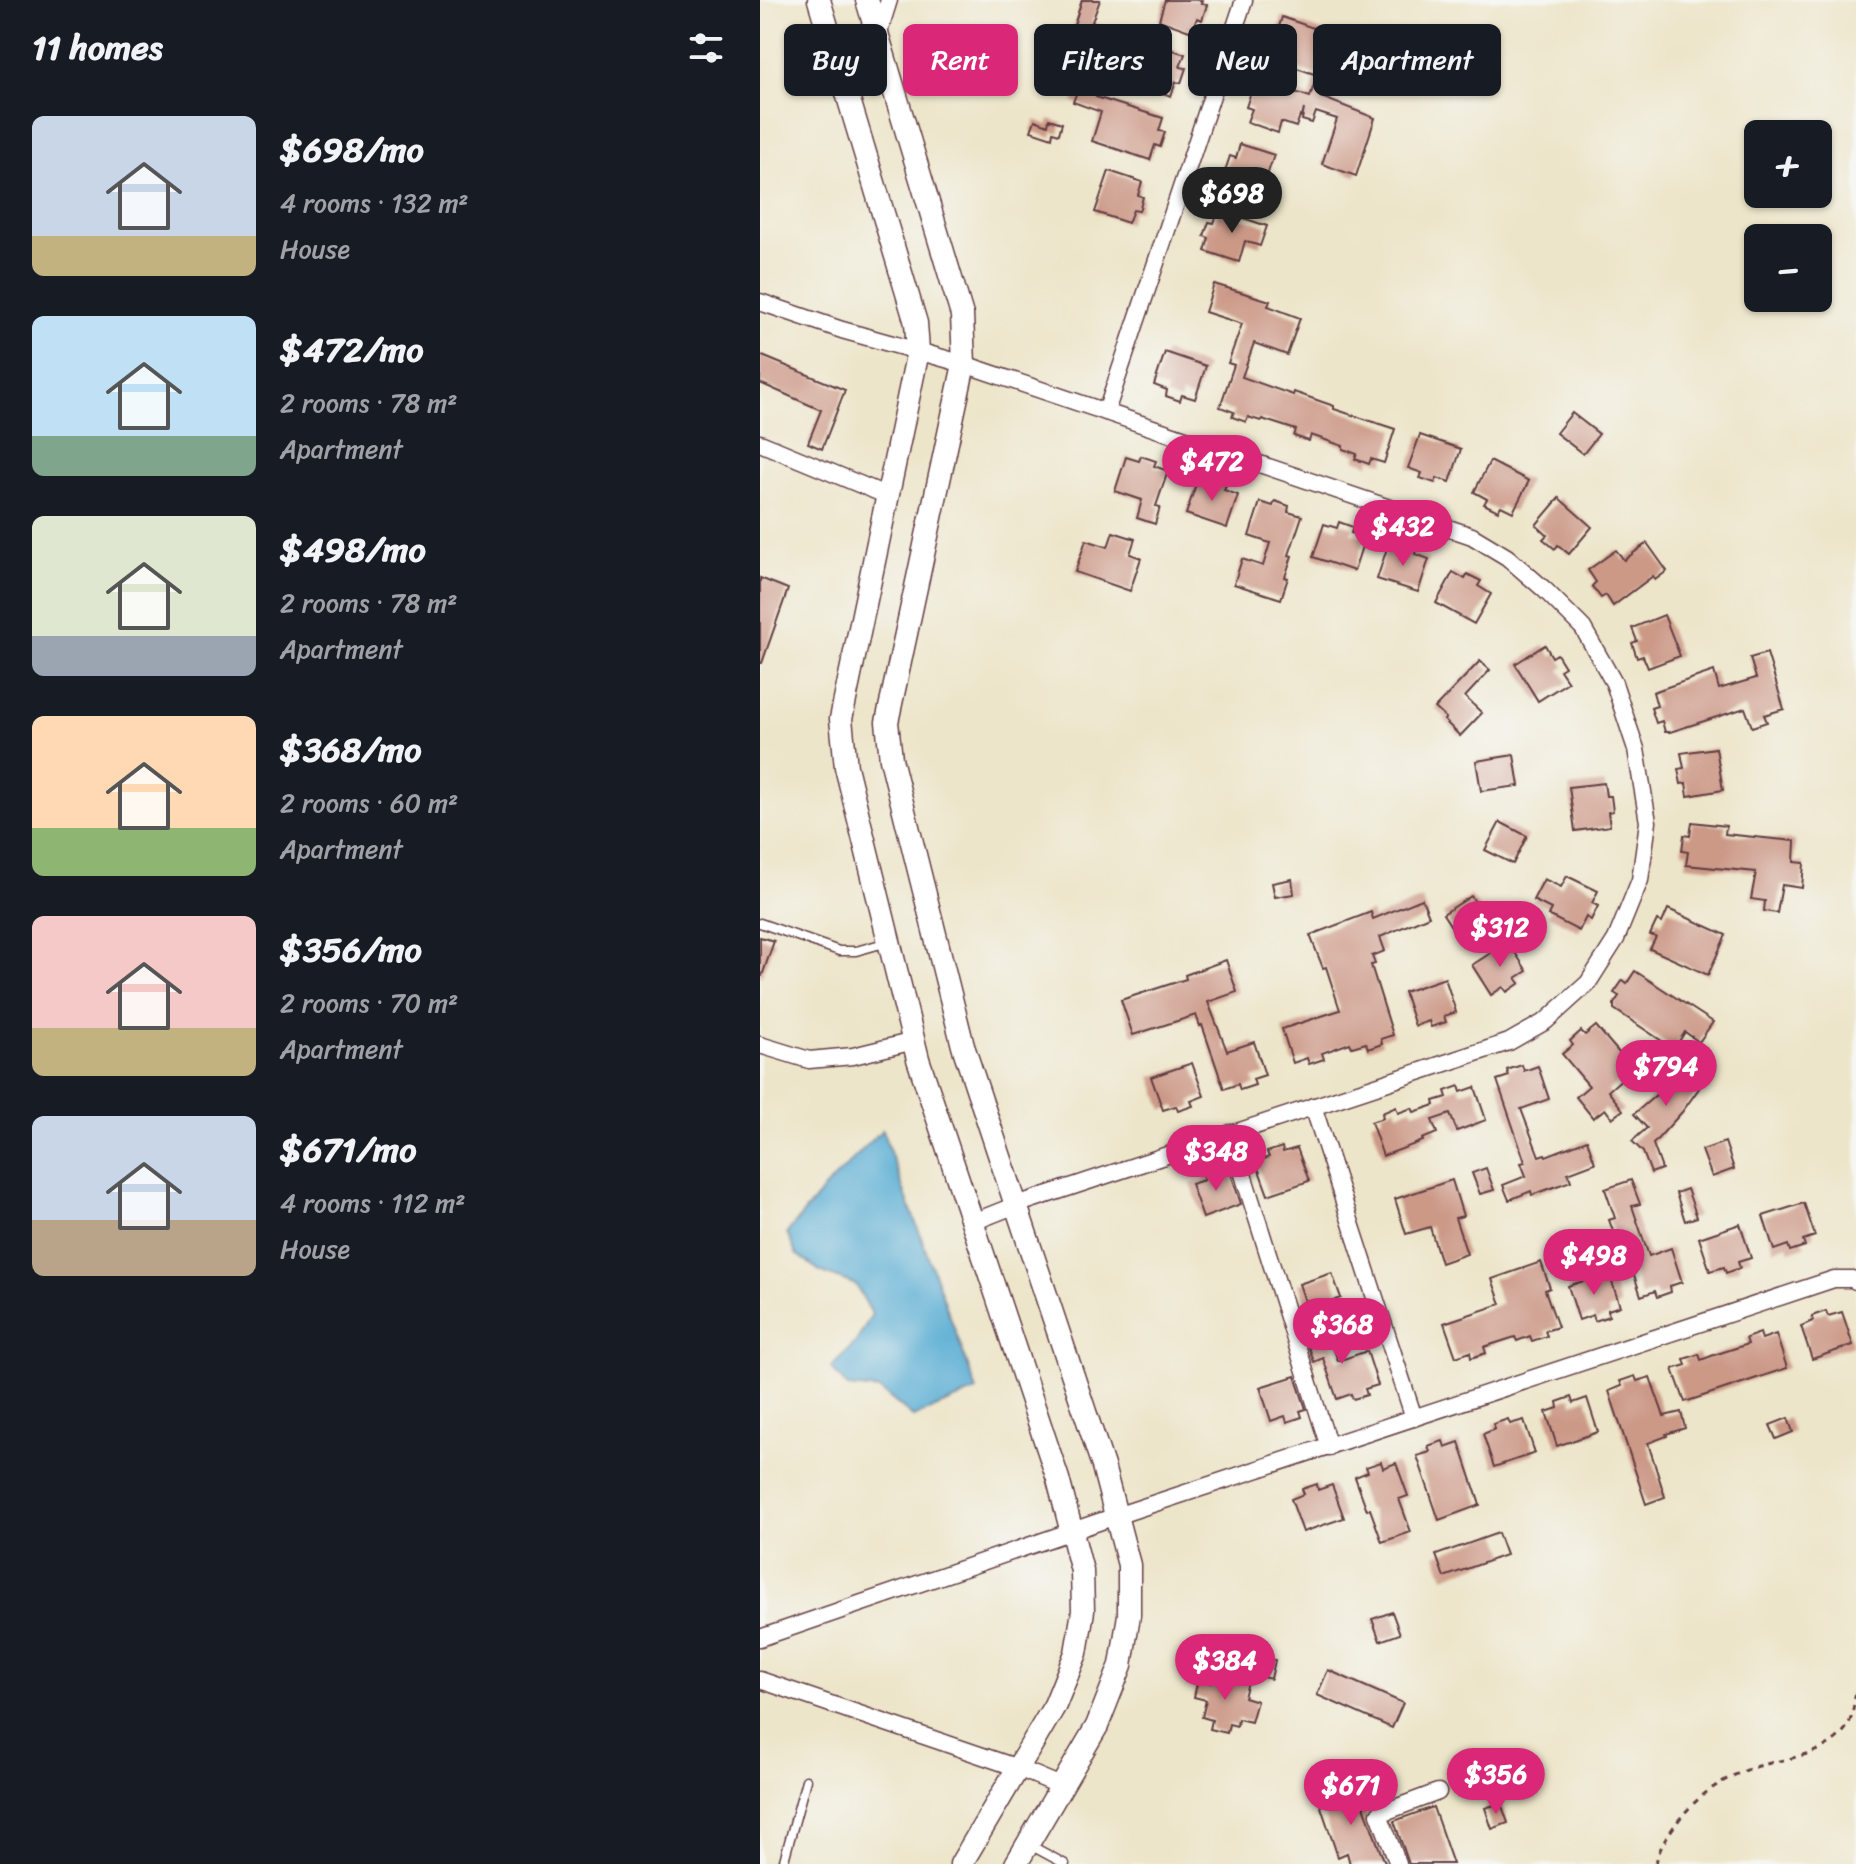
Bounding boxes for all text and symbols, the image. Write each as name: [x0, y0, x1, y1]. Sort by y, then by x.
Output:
text: 11 homes: [32, 18, 163, 78]
chip: Buy: [784, 24, 887, 96]
chip: Rent: [903, 24, 1018, 96]
chip: Filters: [1034, 24, 1172, 96]
chip: New: [1188, 24, 1297, 96]
chip: Apartment: [1313, 24, 1501, 96]
icon: filters: [684, 26, 728, 70]
text: $698/mo: [280, 120, 424, 180]
map controls: [1744, 120, 1832, 312]
button: +: [1744, 120, 1832, 208]
icon: home: [96, 148, 192, 244]
pin: $698: [1185, 167, 1279, 235]
text: $698: [1200, 170, 1264, 216]
text: 4 rooms · 132 m²: [280, 180, 469, 226]
button: −: [1744, 224, 1832, 312]
text: House: [280, 226, 350, 272]
text: $472/mo: [280, 320, 423, 380]
icon: home: [96, 348, 192, 444]
text: 2 rooms · 78 m²: [280, 380, 457, 426]
text: Apartment: [280, 426, 403, 472]
pin: $472: [1165, 435, 1259, 503]
text: $472: [1180, 438, 1244, 484]
pin: $432: [1356, 500, 1450, 568]
text: $432: [1371, 503, 1435, 549]
text: $498/mo: [280, 520, 426, 580]
icon: home: [96, 548, 192, 644]
text: 2 rooms · 78 m²: [280, 580, 457, 626]
text: Apartment: [280, 626, 403, 672]
text: $368/mo: [280, 720, 422, 780]
icon: home: [96, 748, 192, 844]
text: 2 rooms · 60 m²: [280, 780, 458, 826]
text: Apartment: [280, 826, 403, 872]
pin: $312: [1453, 901, 1547, 969]
text: $312: [1471, 904, 1529, 950]
text: $356/mo: [280, 920, 422, 980]
icon: home: [96, 948, 192, 1044]
text: 2 rooms · 70 m²: [280, 980, 458, 1026]
text: Apartment: [280, 1026, 403, 1072]
pin: $794: [1619, 1040, 1713, 1108]
text: $794: [1634, 1043, 1698, 1089]
text: $671/mo: [280, 1120, 416, 1180]
pin: $348: [1169, 1125, 1263, 1193]
text: $348: [1184, 1128, 1248, 1174]
icon: home: [96, 1148, 192, 1244]
text: 4 rooms · 112 m²: [280, 1180, 465, 1226]
text: House: [280, 1226, 350, 1272]
pin: $498: [1547, 1229, 1641, 1297]
text: $498: [1561, 1232, 1627, 1278]
pin: $368: [1295, 1298, 1389, 1366]
text: $368: [1311, 1301, 1373, 1347]
pin: $384: [1178, 1634, 1272, 1702]
text: $384: [1193, 1637, 1257, 1683]
pin: $356: [1449, 1748, 1543, 1816]
text: $356: [1465, 1751, 1527, 1797]
pin: $671: [1304, 1759, 1398, 1827]
text: $671: [1322, 1762, 1380, 1808]

